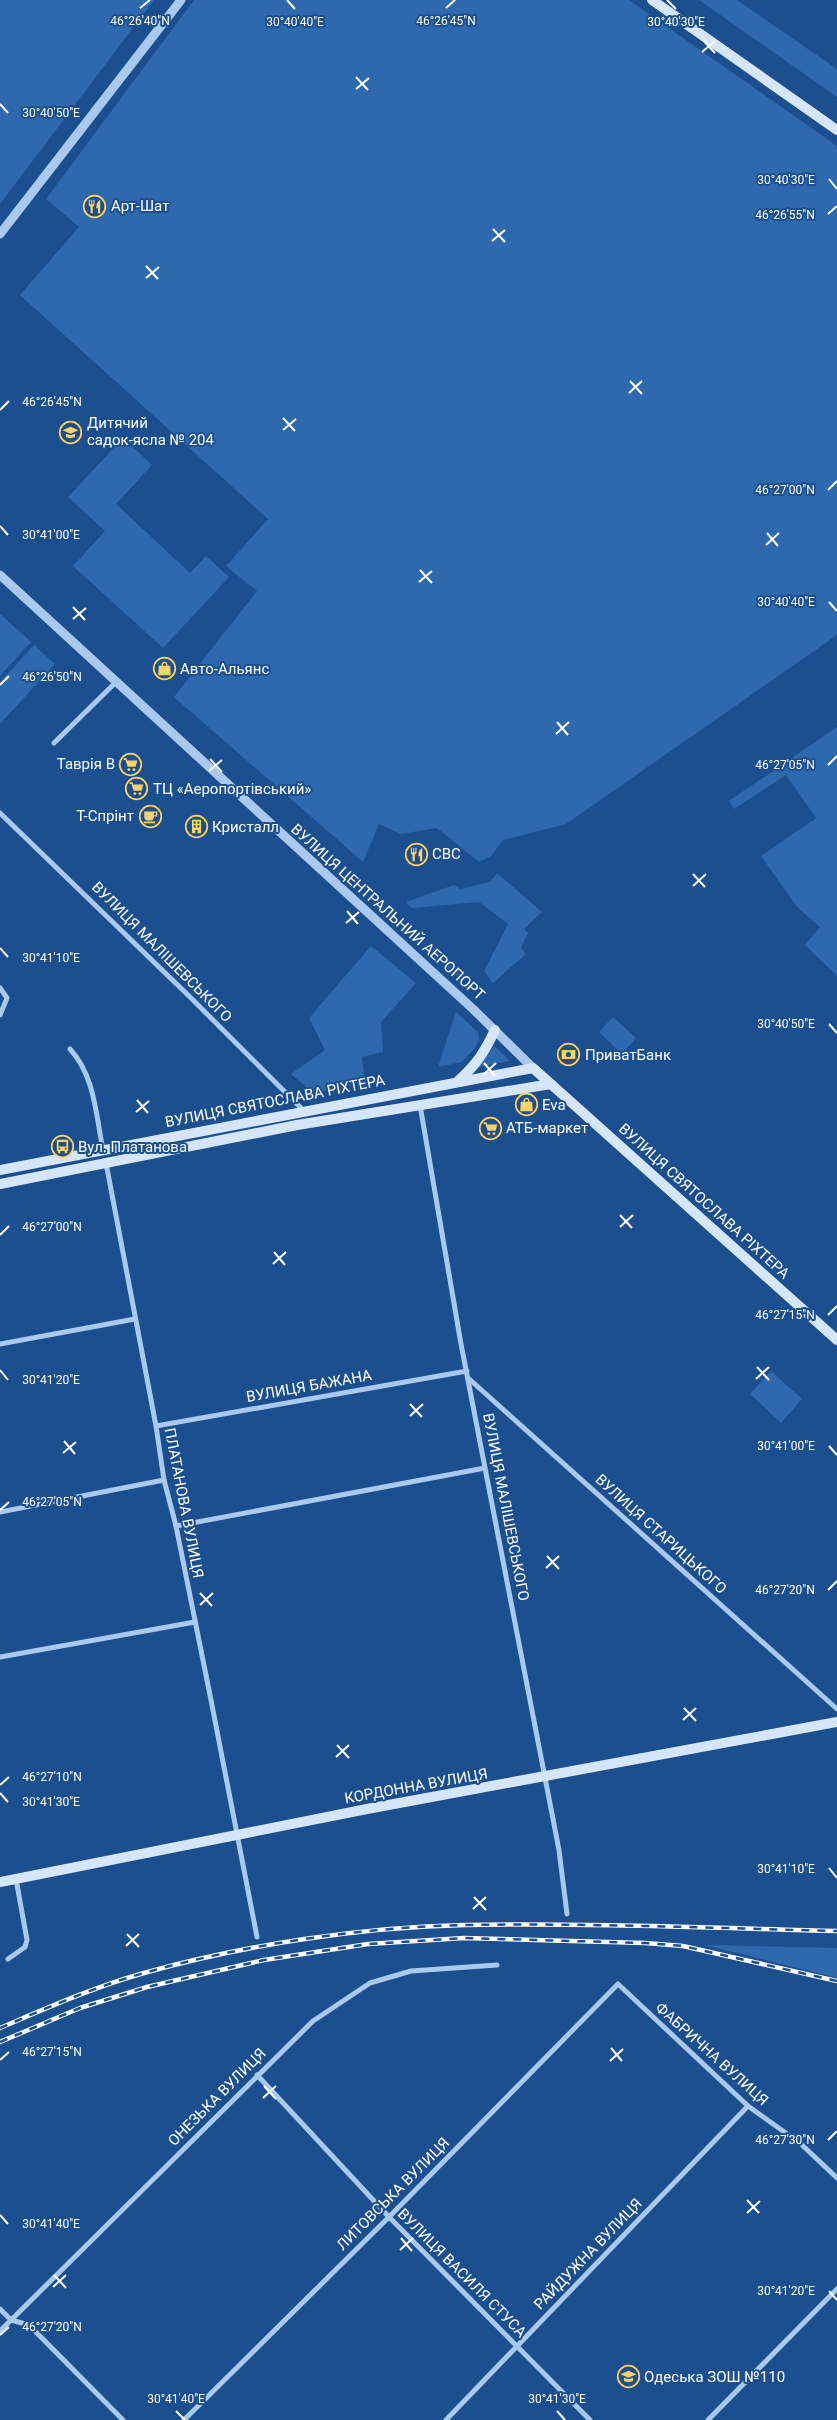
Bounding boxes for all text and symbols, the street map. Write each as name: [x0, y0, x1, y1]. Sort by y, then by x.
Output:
text: 46°26'40"N: [110, 14, 170, 28]
text: 46°26'45"N: [416, 14, 476, 28]
text: 30°40'40"E: [266, 15, 324, 29]
text: 30°40'30"E: [647, 15, 705, 29]
text: 30°40'50"E: [22, 106, 80, 120]
text: 30°40'30"E: [757, 173, 815, 187]
restaurant icon: Арт-Шат: [83, 194, 107, 218]
place label: Арт-Шат: [111, 197, 169, 215]
text: 46°26'55"N: [755, 208, 815, 222]
text: 46°26'45"N: [22, 395, 82, 409]
place label: Дитячий садок-ясла № 204: [87, 414, 215, 449]
school or university icon: Дитячий садок-ясла № 204: [59, 420, 83, 444]
text: 46°27'00"N: [755, 483, 815, 497]
text: 30°41'00"E: [22, 528, 80, 542]
text: 30°40'40"E: [757, 595, 815, 609]
shop icon: Авто-Альянс: [152, 657, 176, 681]
place label: Авто-Альянс: [180, 660, 269, 678]
text: 46°26'50"N: [22, 670, 82, 684]
supermarket icon: Таврія В: [119, 752, 143, 776]
place label: Таврія В: [57, 755, 115, 773]
text: 46°27'05"N: [755, 758, 815, 772]
supermarket icon: ТЦ «Аеропортівський»: [125, 777, 149, 801]
place label: ТЦ «Аеропортівський»: [153, 780, 311, 798]
cafe icon: Т-Спрінт: [138, 804, 162, 828]
place label: Т-Спрінт: [76, 807, 134, 825]
building icon: Кристалл: [184, 815, 208, 839]
place label: Кристалл: [212, 818, 279, 836]
street label: ВУЛИЦЯ ЦЕНТРАЛЬНИЙ АЕРОПОРТ: [287, 820, 489, 1004]
restaurant icon: СВС: [404, 842, 428, 866]
place label: СВС: [432, 845, 461, 863]
street label: ВУЛИЦЯ МАЛІШЕВСЬКОГО: [88, 878, 236, 1026]
text: 30°41'10"E: [22, 951, 80, 965]
text: 30°40'50"E: [757, 1017, 815, 1031]
bank icon: ПриватБанк: [557, 1043, 581, 1067]
place label: ПриватБанк: [585, 1046, 671, 1064]
street label: ВУЛИЦЯ СВЯТОСЛАВА РІХТЕРА: [164, 1071, 387, 1131]
shop icon: Eva: [514, 1093, 538, 1117]
place label: Eva: [542, 1096, 566, 1114]
supermarket icon: АТБ-маркет: [478, 1116, 502, 1140]
place label: АТБ-маркет: [506, 1119, 588, 1137]
street label: ВУЛИЦЯ СВЯТОСЛАВА РІХТЕРА: [615, 1120, 793, 1283]
bus stop icon: Вул. Платанова: [50, 1135, 74, 1159]
place label: Вул. Платанова: [78, 1138, 187, 1156]
text: 46°27'00"N: [22, 1220, 82, 1234]
text: 46°27'15"N: [755, 1308, 815, 1322]
street label: ВУЛИЦЯ БАЖАНА: [245, 1366, 373, 1406]
text: 30°41'20"E: [22, 1373, 80, 1387]
street label: ВУЛИЦЯ МАЛІШЕВСЬКОГО: [479, 1412, 533, 1602]
street label: ПЛАТАНОВА ВУЛИЦЯ: [161, 1426, 207, 1580]
text: 30°41'00"E: [757, 1439, 815, 1453]
street label: ВУЛИЦЯ СТАРИЦЬКОГО: [592, 1470, 730, 1598]
text: 46°27'05"N: [22, 1495, 82, 1509]
text: 46°27'20"N: [755, 1583, 815, 1597]
street label: КОРДОННА ВУЛИЦЯ: [343, 1765, 489, 1807]
text: 46°27'10"N: [22, 1770, 82, 1784]
text: 30°41'30"E: [22, 1795, 80, 1809]
text: 30°41'10"E: [757, 1862, 815, 1876]
street label: ФАБРИЧНА ВУЛИЦЯ: [652, 1999, 772, 2109]
street label: ОНЕЗЬКА ВУЛИЦЯ: [164, 2044, 270, 2150]
text: 46°27'15"N: [22, 2045, 82, 2059]
text: 46°27'30"N: [755, 2133, 815, 2147]
street label: ЛИТОВСЬКА ВУЛИЦЯ: [333, 2134, 453, 2254]
street label: РАЙДУЖНА ВУЛИЦЯ: [530, 2195, 646, 2313]
street label: ВУЛИЦЯ ВАСИЛЯ СТУСА: [394, 2205, 530, 2341]
text: 30°41'40"E: [22, 2217, 80, 2231]
text: 30°41'20"E: [757, 2284, 815, 2298]
text: 46°27'20"N: [22, 2320, 82, 2334]
school or university icon: Одеська ЗОШ №110: [616, 2365, 640, 2389]
place label: Одеська ЗОШ №110: [644, 2368, 785, 2386]
text: 30°41'40"E: [147, 2392, 205, 2406]
text: 30°41'30"E: [528, 2392, 586, 2406]

